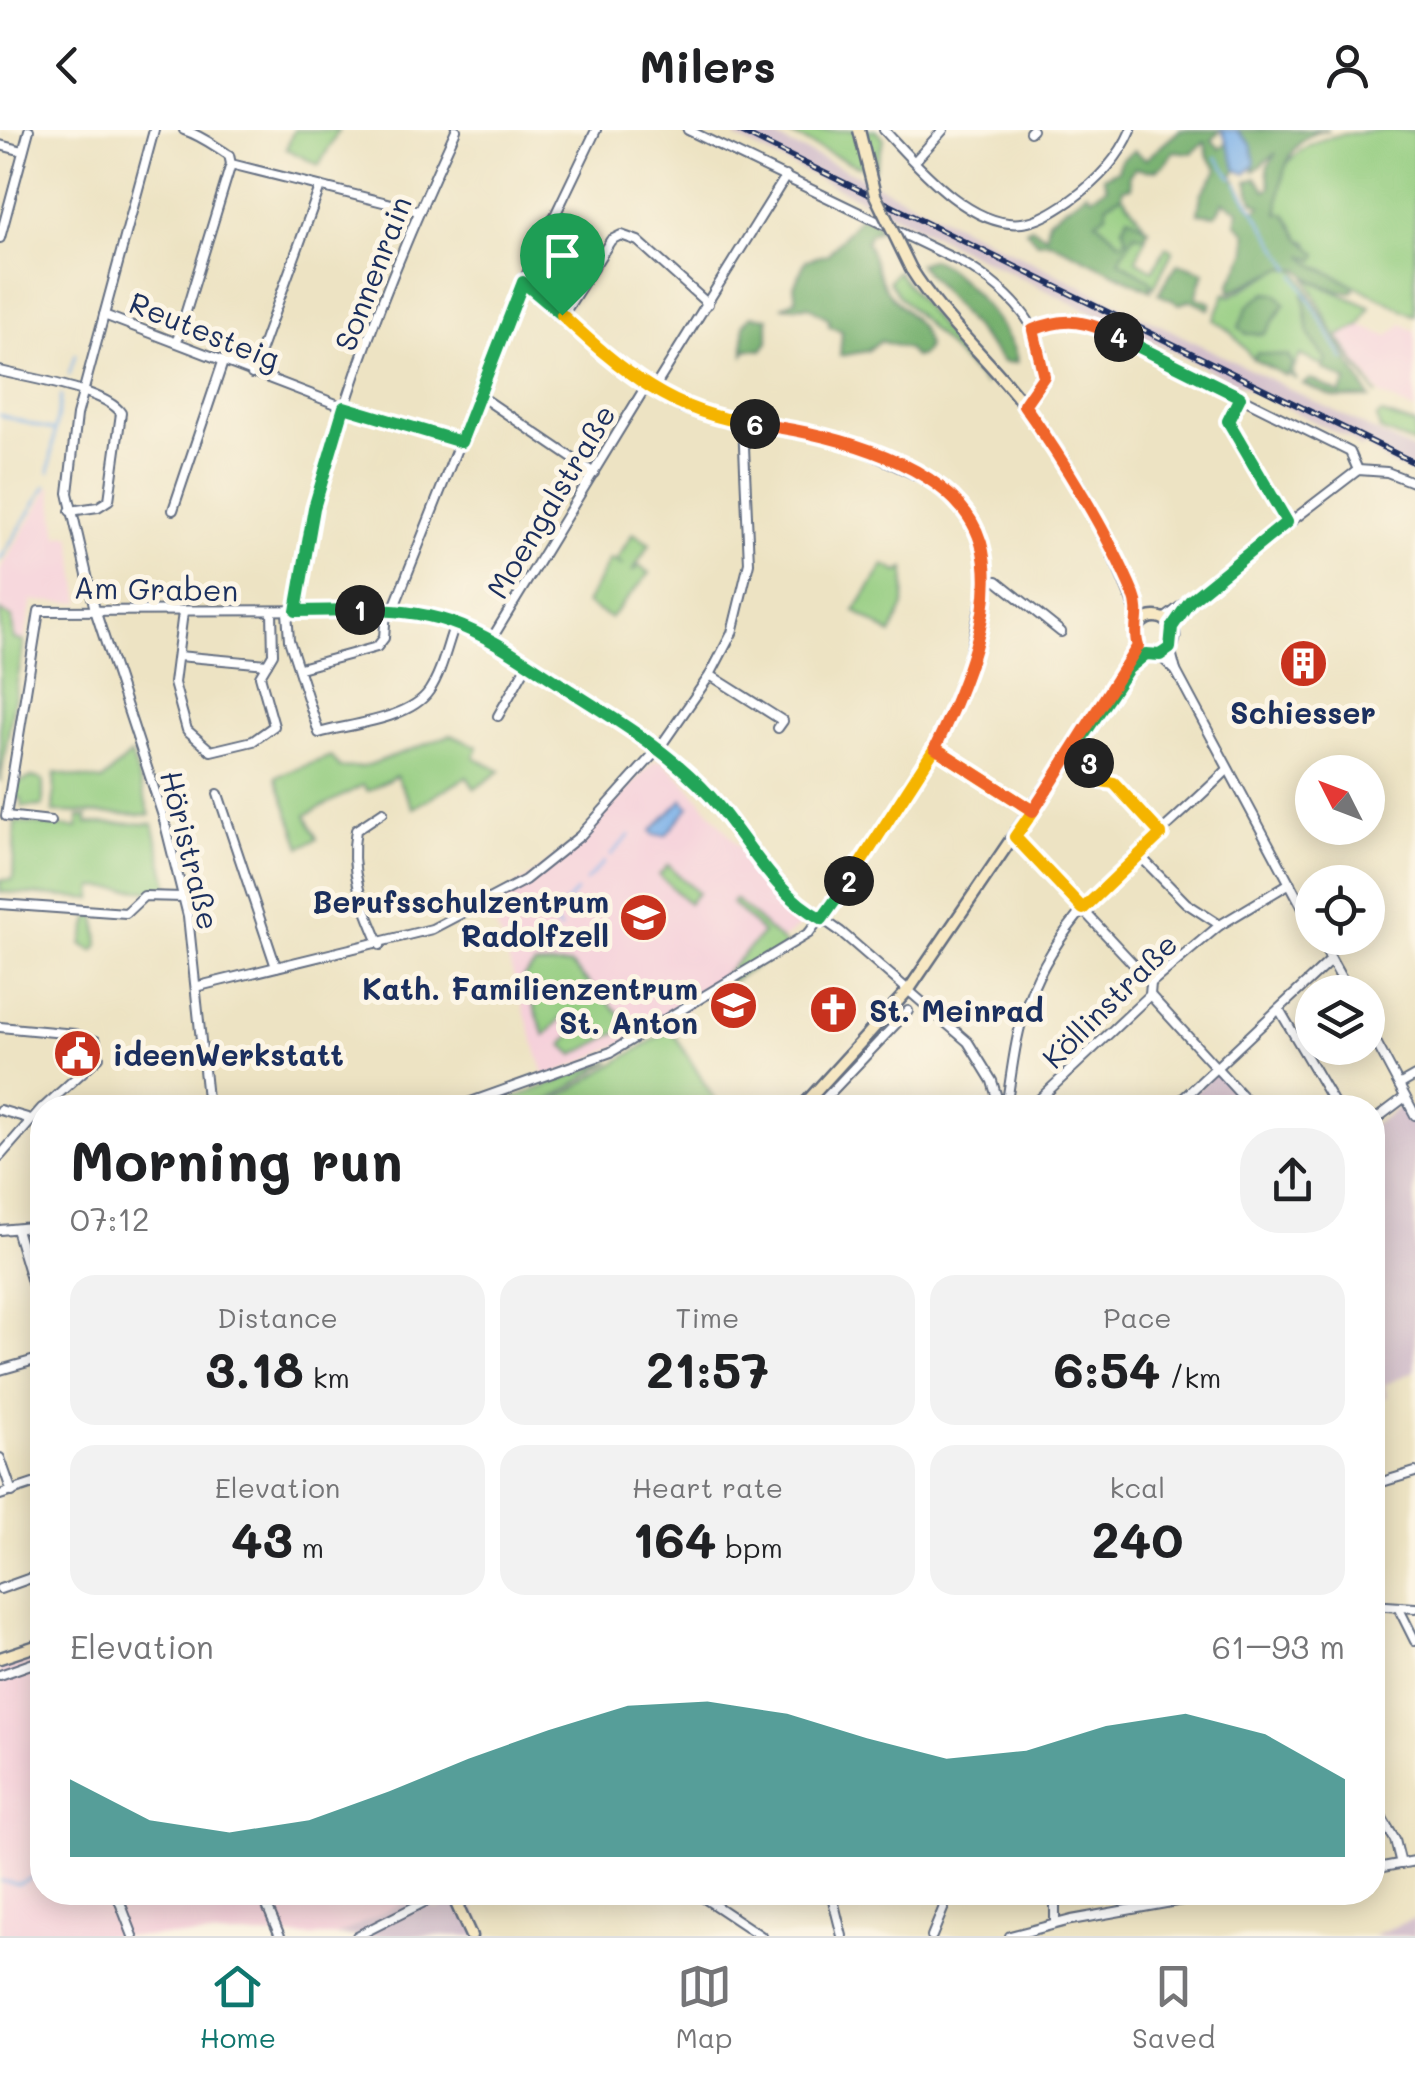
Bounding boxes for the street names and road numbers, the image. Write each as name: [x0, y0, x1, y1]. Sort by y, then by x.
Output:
street label: Sonnenrain: [324, 190, 420, 356]
street label: Reutesteig: [124, 282, 286, 378]
street label: Moengalstraße: [476, 397, 624, 605]
street label: Am Graben: [73, 567, 239, 609]
street label: Höristraße: [152, 766, 230, 934]
street label: Köllinstraße: [1033, 924, 1185, 1076]

